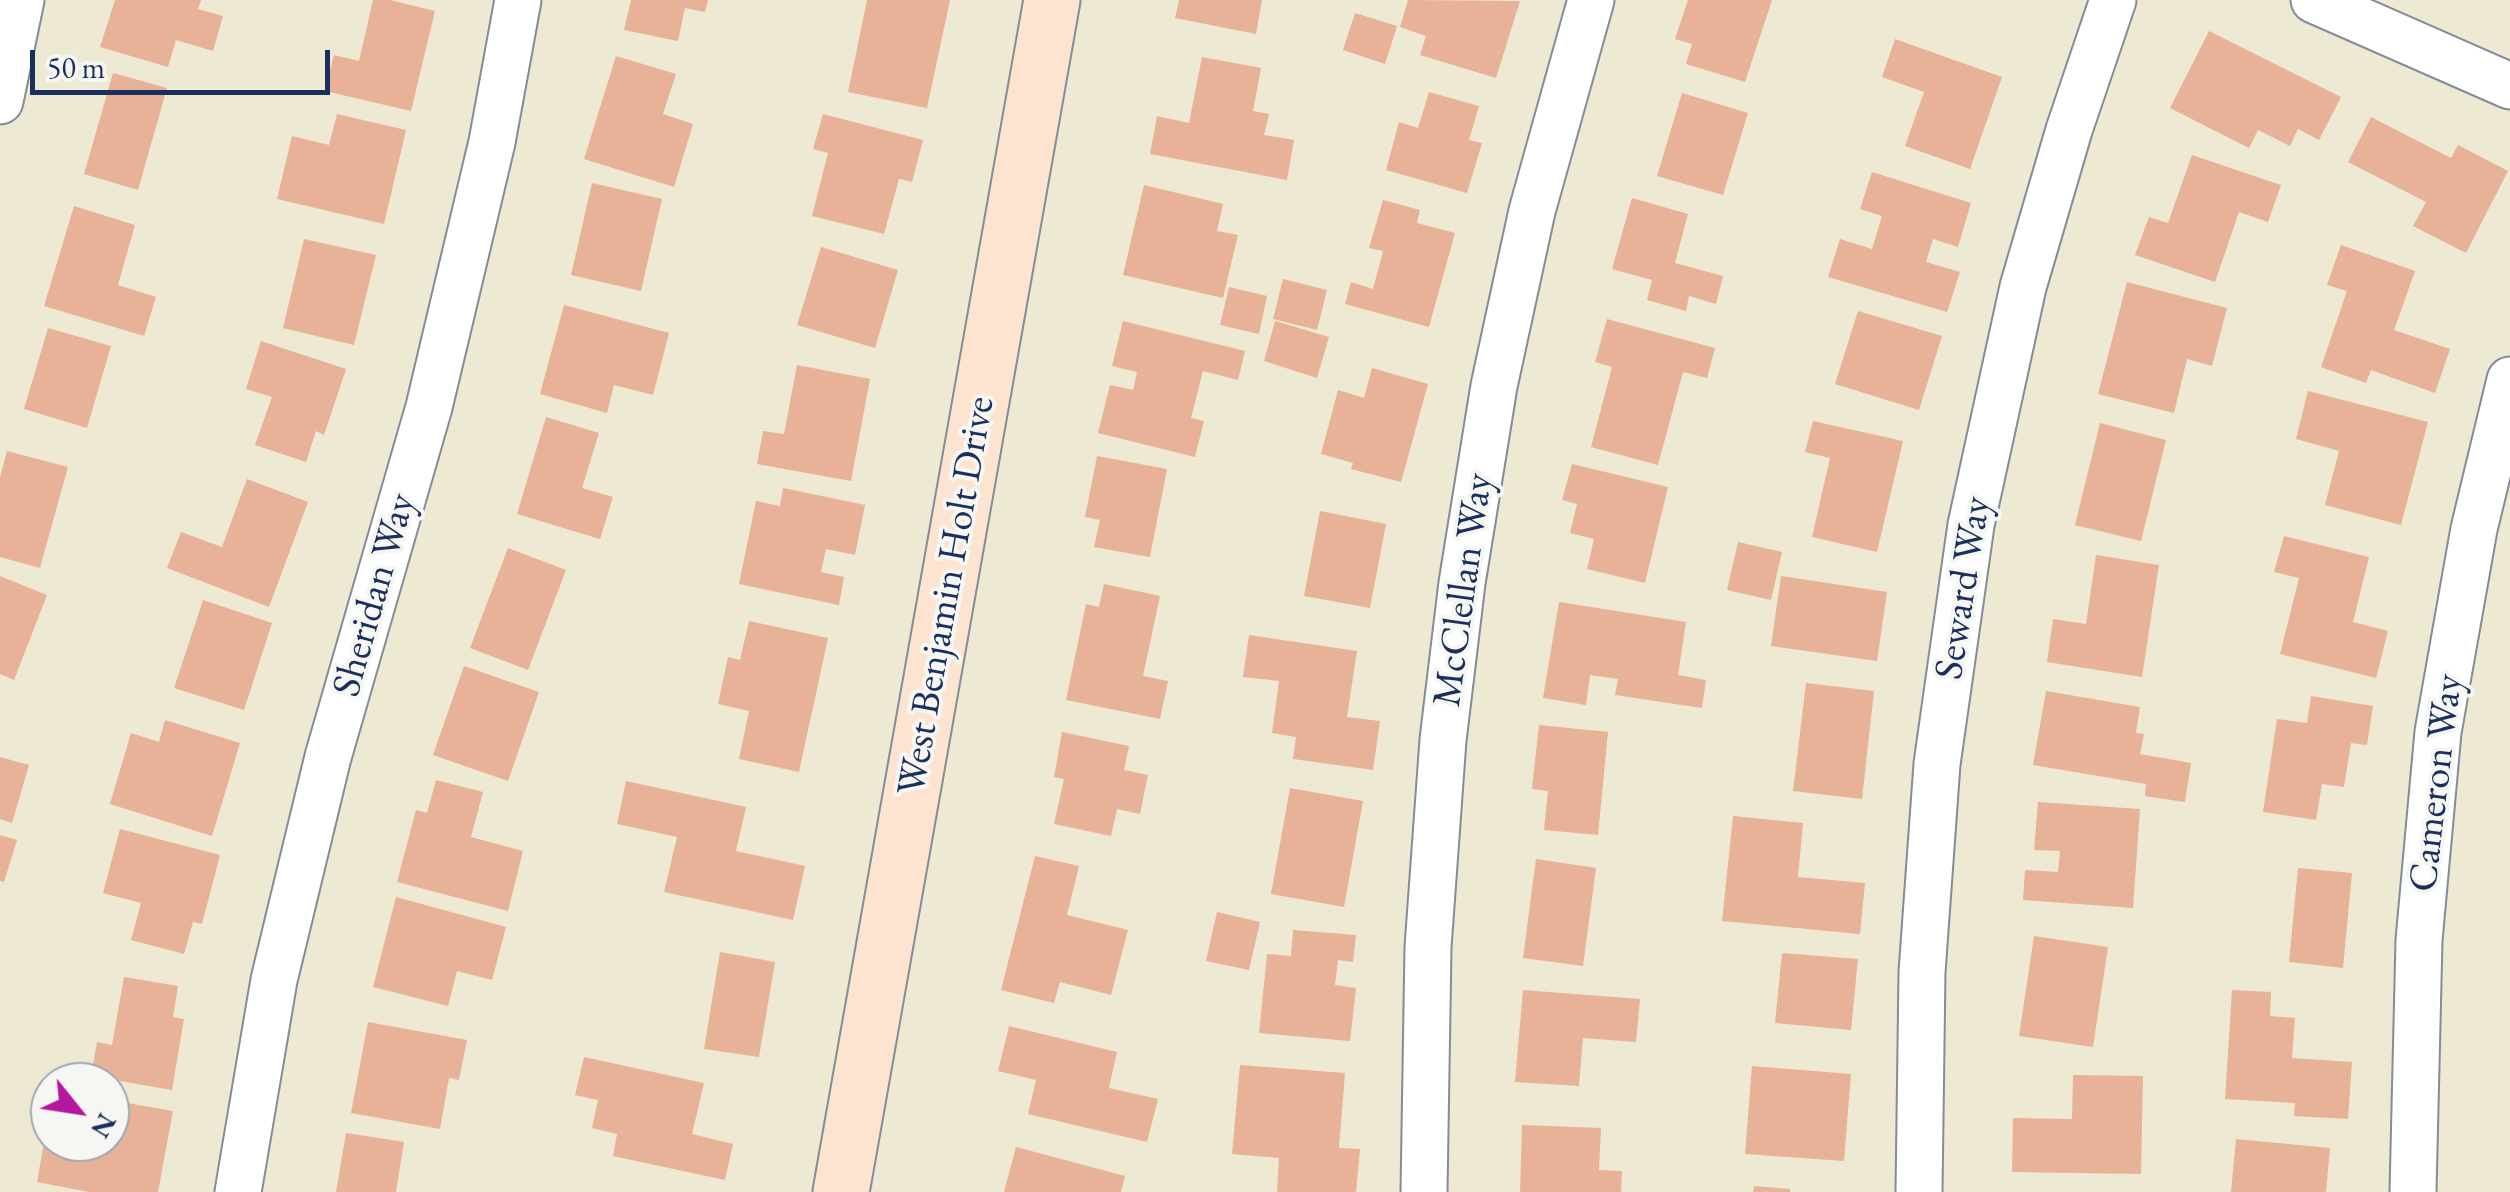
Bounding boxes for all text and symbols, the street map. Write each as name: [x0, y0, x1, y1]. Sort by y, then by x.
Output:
scale bar: [35, 30, 335, 92]
text: 50 m: [47, 48, 105, 87]
street label: West Benjamin Holt Drive: [888, 393, 1006, 799]
street label: McClellan Way: [1424, 470, 1504, 710]
street label: Sheridan Way: [323, 488, 427, 702]
street label: Seward Way: [1926, 493, 2002, 683]
street label: Cameron Way: [2400, 671, 2474, 895]
north arrow: [30, 1062, 130, 1162]
text: N: [83, 1107, 126, 1145]

